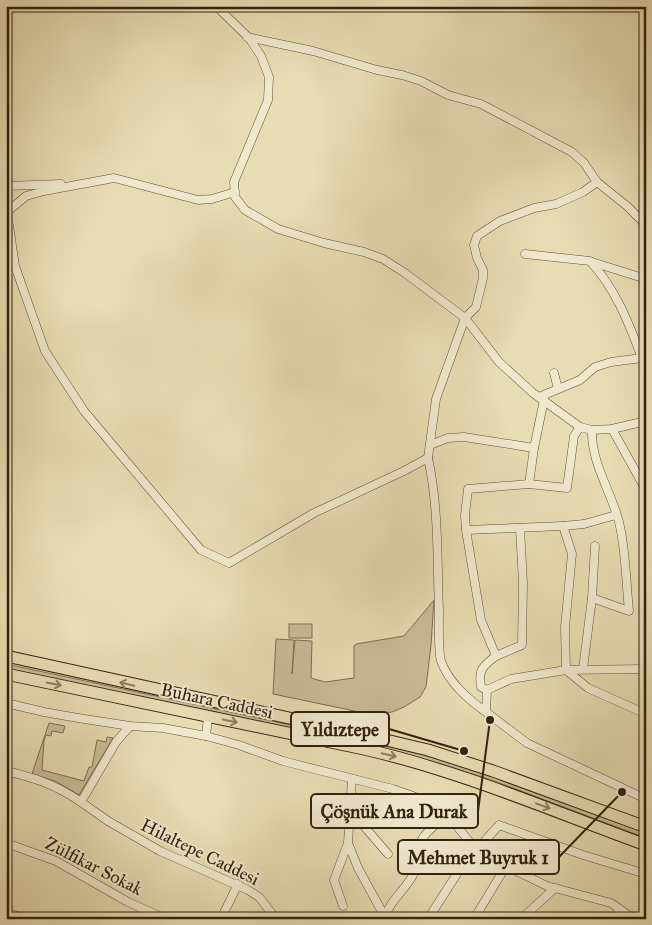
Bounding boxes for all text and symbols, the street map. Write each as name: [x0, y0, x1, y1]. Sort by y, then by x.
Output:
one-way arrow: [120, 678, 136, 688]
street label: Buhara Caddesi: [159, 678, 275, 724]
one-way arrow: [45, 680, 61, 689]
callout: Yıldıztepe: [291, 712, 389, 746]
one-way arrow: [222, 717, 238, 727]
text: Yıldıztepe: [300, 718, 379, 742]
one-way arrow: [381, 751, 397, 760]
callout: Çöşnük Ana Durak: [311, 794, 478, 828]
text: Çöşnük Ana Durak: [320, 800, 469, 824]
one-way arrow: [535, 802, 550, 811]
street label: Hilaltepe Caddesi: [137, 814, 263, 890]
street label: Zülfikar Sokak: [42, 832, 147, 900]
callout: Mehmet Buyruk 1: [398, 840, 559, 874]
text: Mehmet Buyruk 1: [407, 846, 549, 870]

